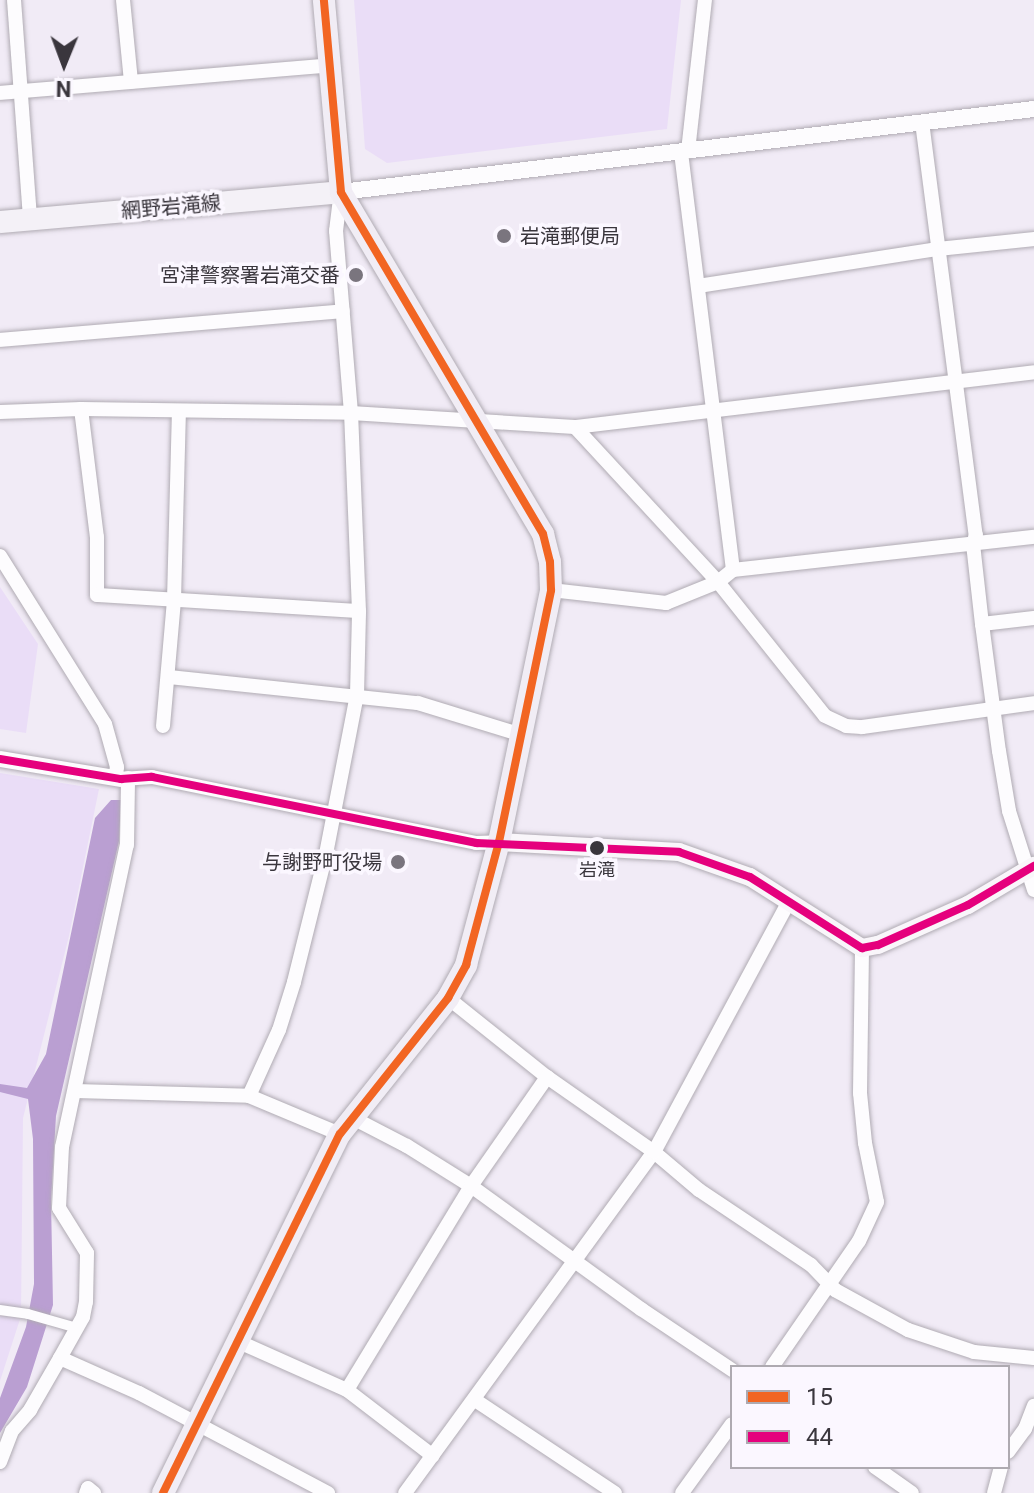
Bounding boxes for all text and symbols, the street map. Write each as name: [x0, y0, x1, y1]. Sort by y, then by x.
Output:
north arrow: [24, 24, 104, 104]
text: N: [56, 76, 72, 101]
street label: 網野岩滝線: [120, 191, 222, 223]
place label: 岩滝郵便局: [520, 224, 620, 248]
marker: 岩滝郵便局: [495, 227, 513, 245]
place label: 宮津警察署岩滝交番: [160, 263, 340, 287]
marker: 宮津警察署岩滝交番: [347, 266, 365, 284]
marker: 岩滝: [589, 840, 605, 856]
place label: 与謝野町役場: [262, 850, 382, 874]
marker: 与謝野町役場: [389, 853, 407, 871]
place label: 岩滝: [579, 859, 615, 881]
legend: [730, 1365, 1010, 1469]
text: 15: [806, 1383, 833, 1411]
text: 44: [806, 1423, 833, 1451]

